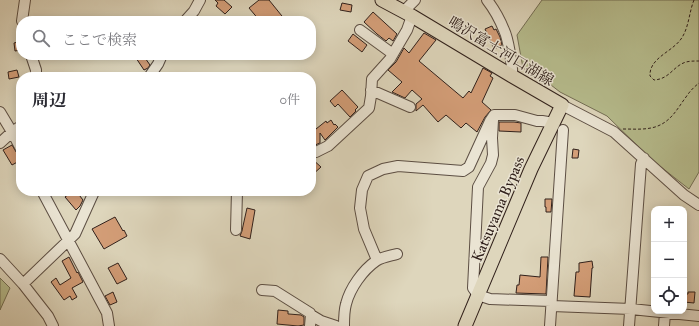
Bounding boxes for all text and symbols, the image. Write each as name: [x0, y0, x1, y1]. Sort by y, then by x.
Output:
street label: 鳴沢富士河口湖線: [445, 12, 557, 90]
search box: [16, 16, 316, 60]
icon: search: [30, 27, 52, 49]
text: ここで検索: [62, 31, 137, 49]
text: 周辺: [32, 90, 66, 111]
text: 0件: [279, 92, 300, 108]
street label: Katsuyama Bypass: [468, 154, 528, 264]
map controls: [651, 206, 687, 314]
button: +: [651, 206, 687, 242]
button: −: [651, 242, 687, 278]
button: locate: [651, 278, 687, 314]

